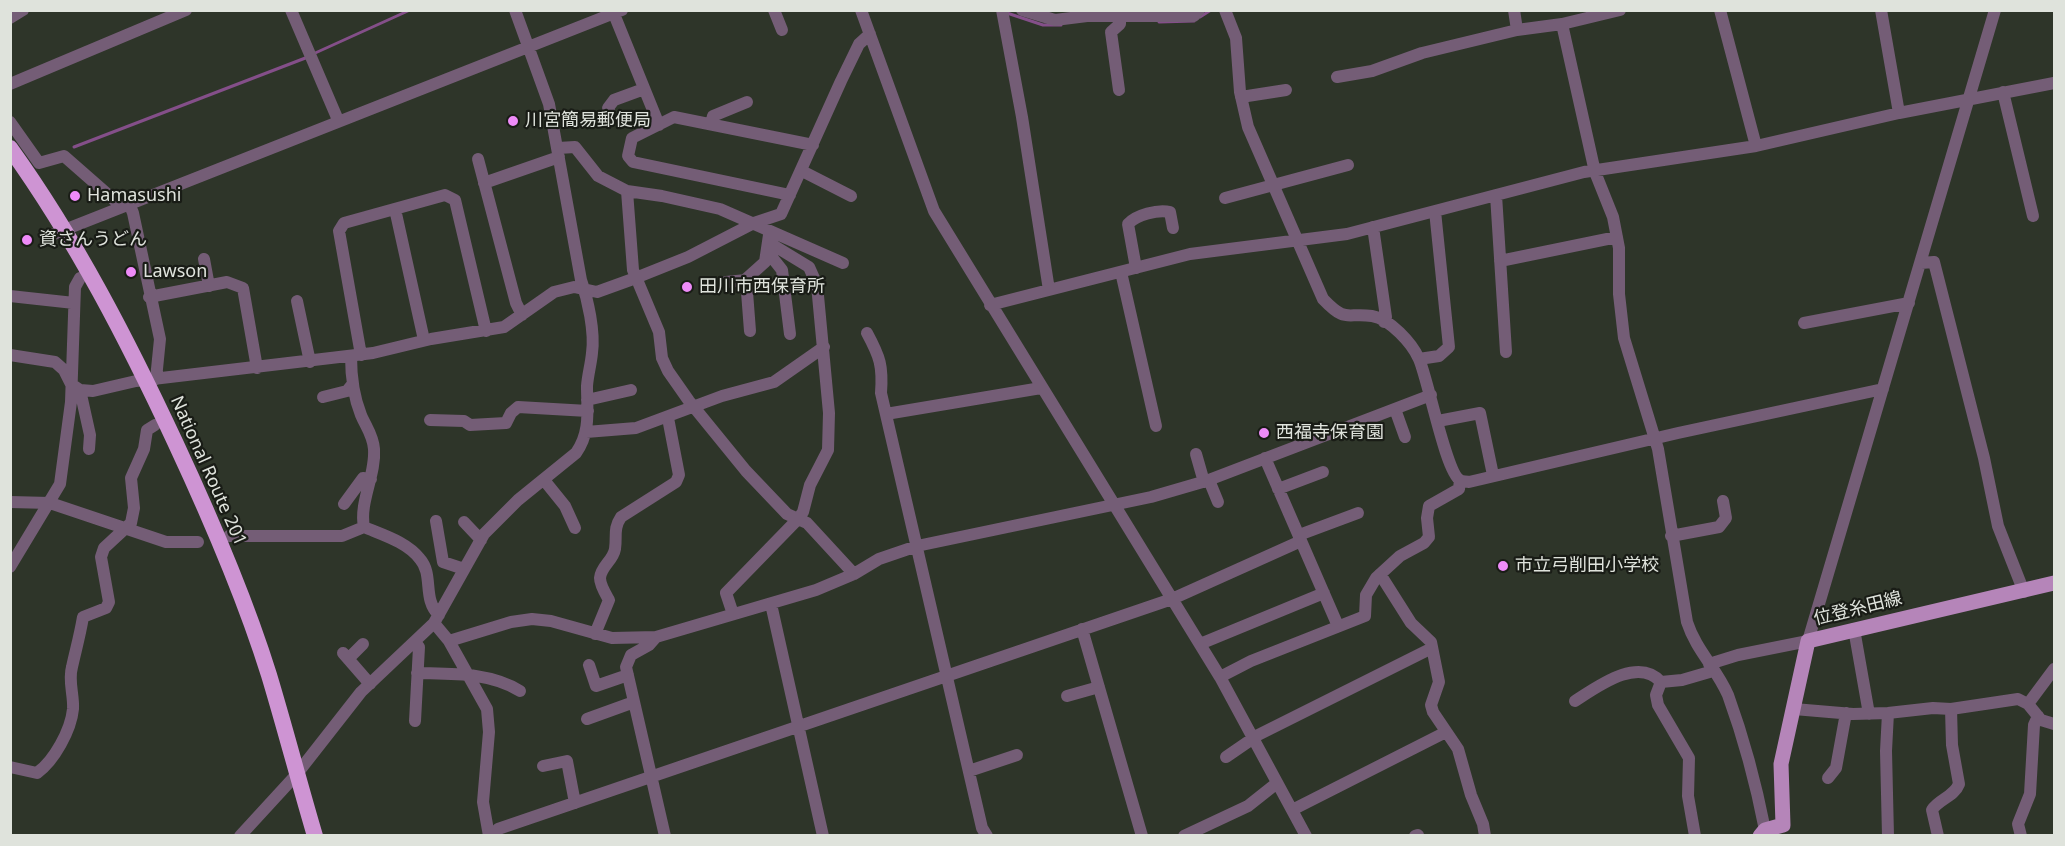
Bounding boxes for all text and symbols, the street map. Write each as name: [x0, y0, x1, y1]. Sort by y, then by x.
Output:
place label: 川宮簡易郵便局: [525, 110, 651, 132]
marker: 川宮簡易郵便局: [506, 114, 520, 128]
place label: Hamasushi: [87, 185, 181, 207]
marker: Hamasushi: [68, 189, 82, 203]
place label: 資さんうどん: [39, 229, 147, 251]
marker: 資さんうどん: [20, 233, 34, 247]
place label: Lawson: [143, 261, 207, 283]
marker: Lawson: [124, 265, 138, 279]
place label: 田川市西保育所: [699, 276, 825, 298]
marker: 田川市西保育所: [680, 280, 694, 294]
street label: National Route 201: [165, 393, 251, 549]
place label: 西福寺保育園: [1276, 422, 1384, 444]
marker: 西福寺保育園: [1257, 426, 1271, 440]
place label: 市立弓削田小学校: [1515, 555, 1659, 577]
marker: 市立弓削田小学校: [1496, 559, 1510, 573]
street label: 位登糸田線: [1812, 588, 1904, 630]

